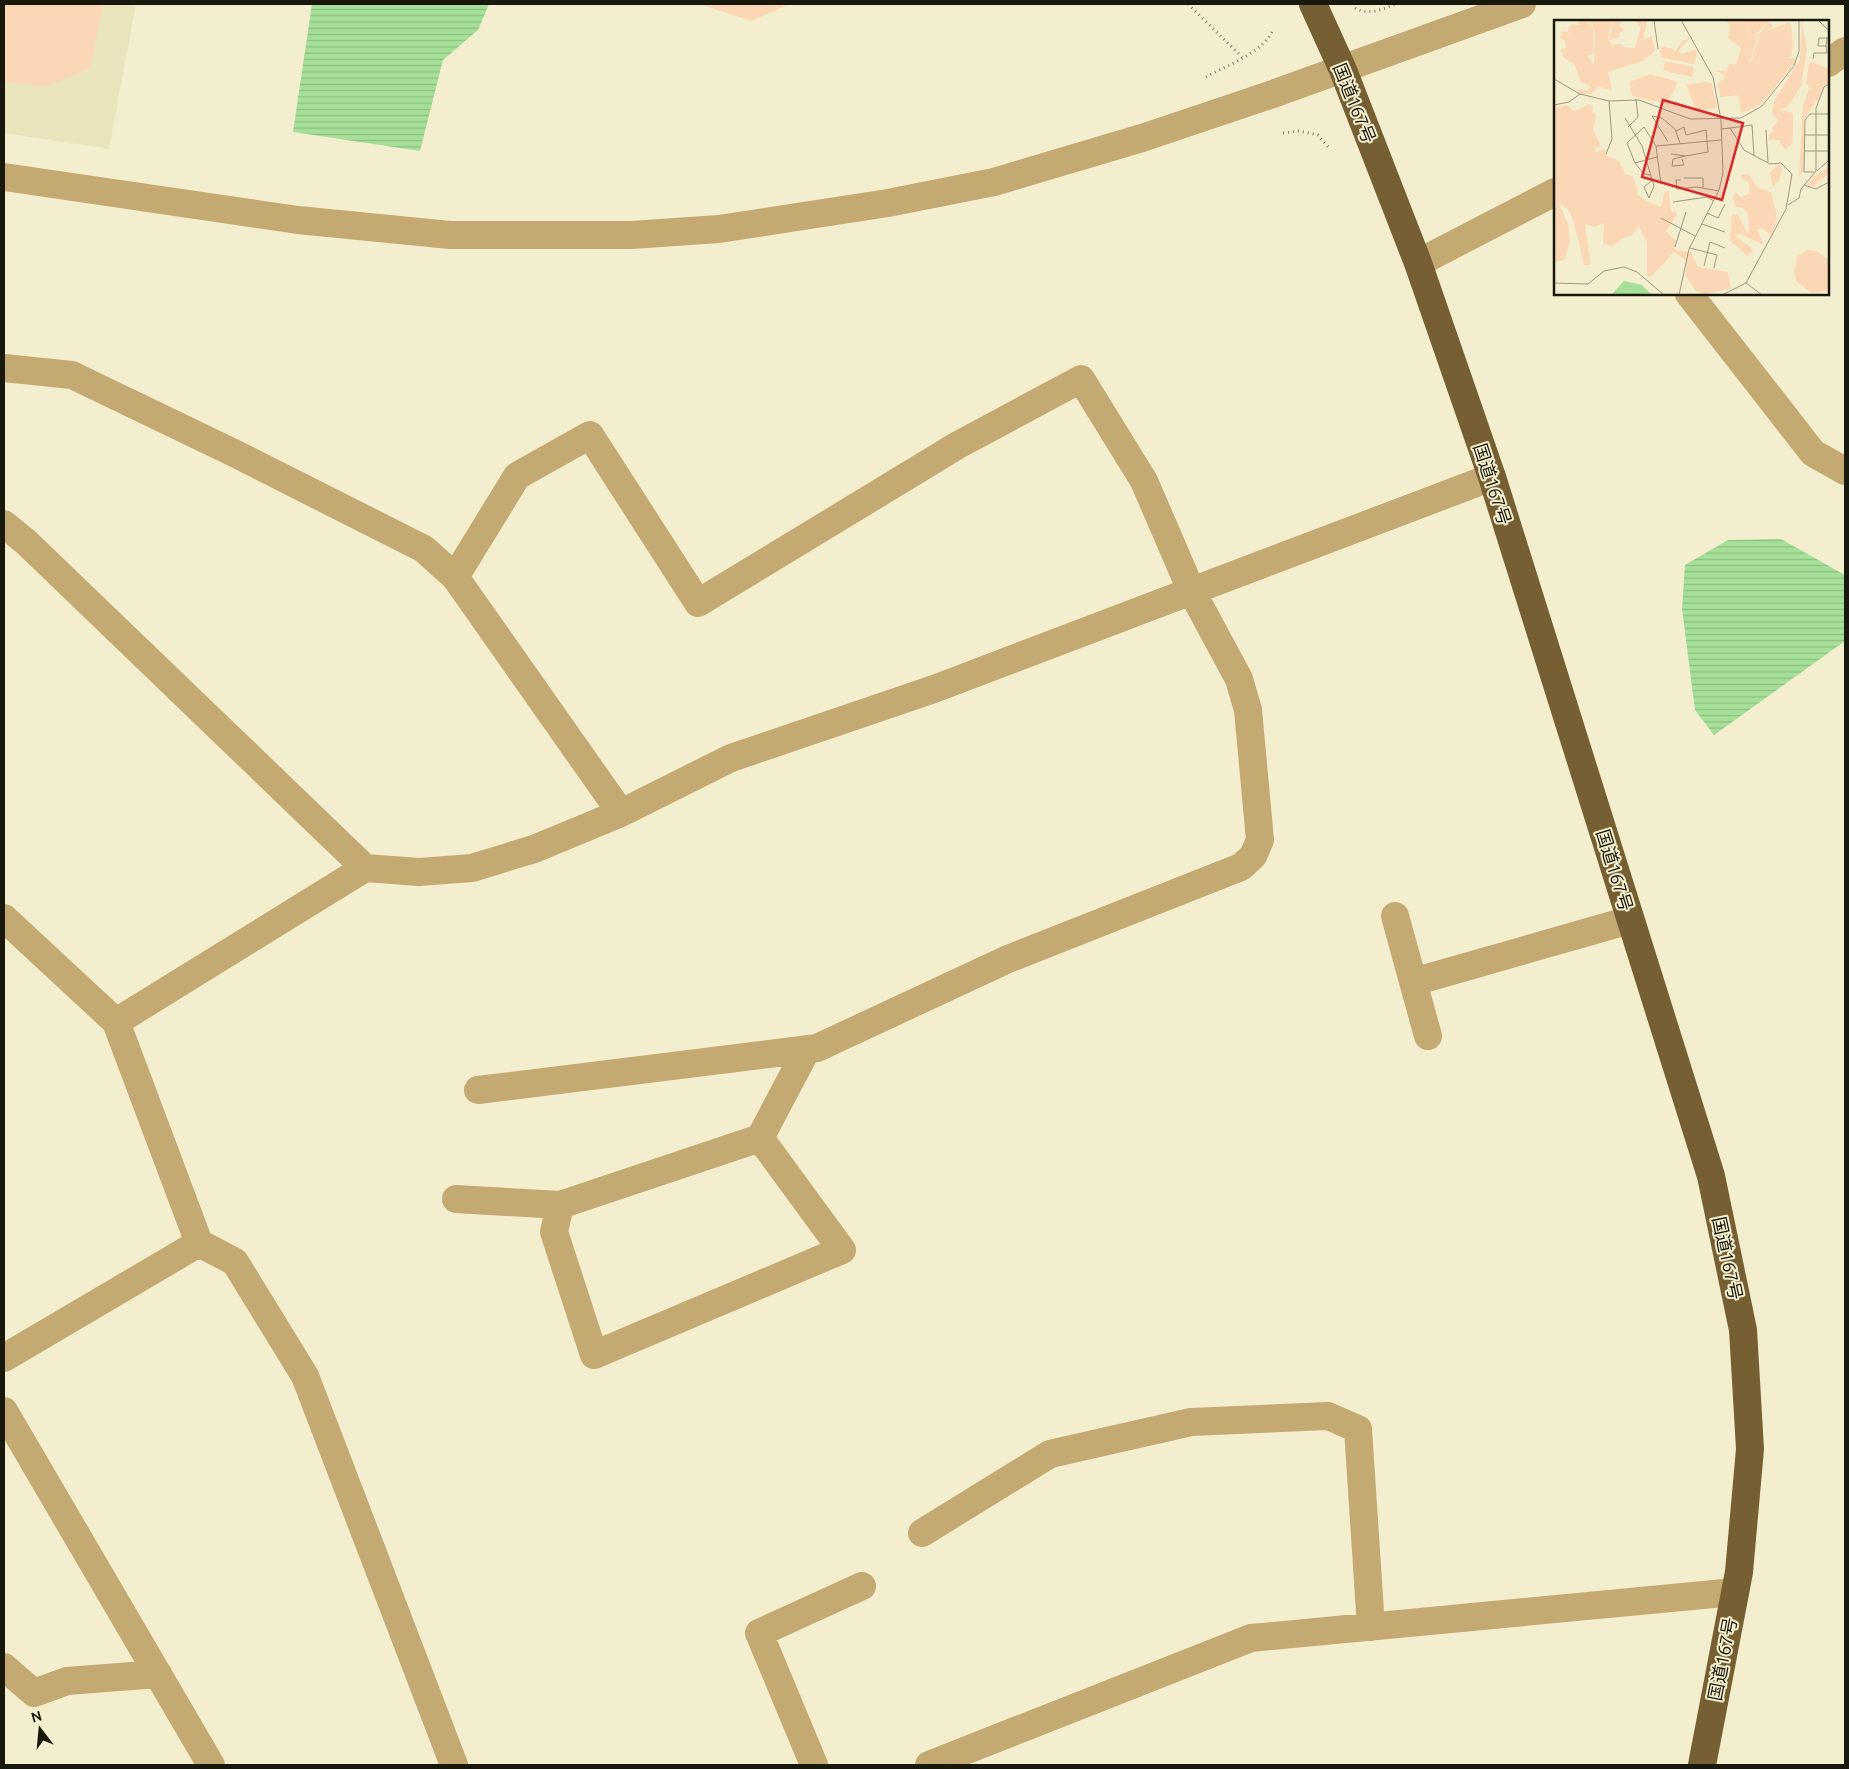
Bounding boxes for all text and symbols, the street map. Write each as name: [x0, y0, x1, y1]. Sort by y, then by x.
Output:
inset map: [1554, 20, 1829, 295]
street label: 国道167号: [1330, 60, 1380, 146]
street label: 国道167号: [1470, 441, 1516, 527]
street label: 国道167号: [1593, 827, 1637, 913]
street label: 国道167号: [1709, 1215, 1747, 1301]
street label: 国道167号: [1704, 1616, 1740, 1702]
north arrow: [15, 1704, 65, 1754]
text: N: [29, 1707, 44, 1726]

